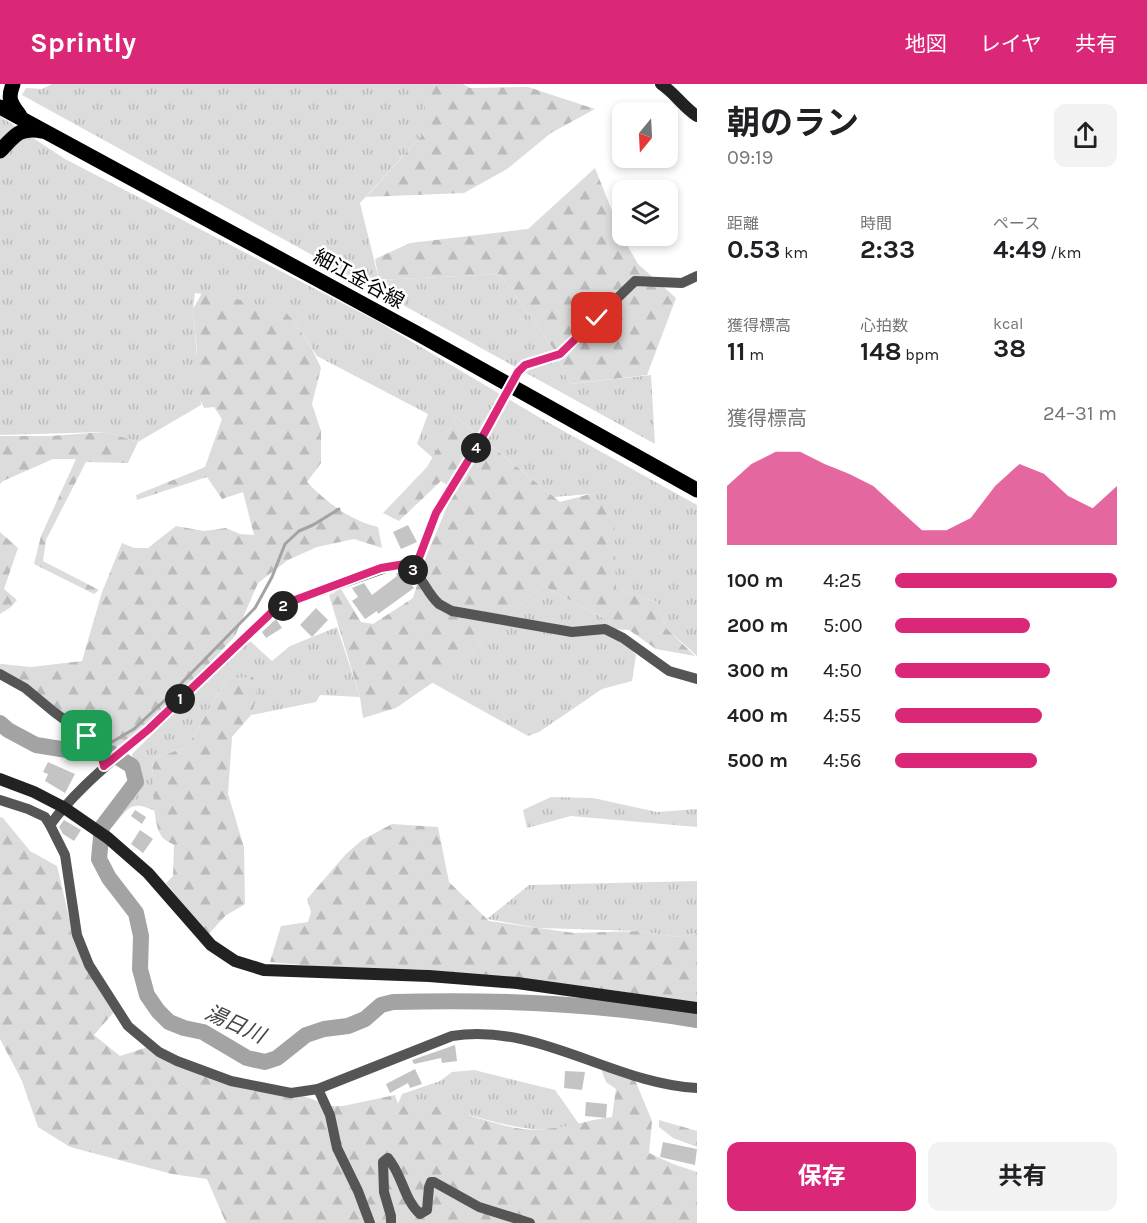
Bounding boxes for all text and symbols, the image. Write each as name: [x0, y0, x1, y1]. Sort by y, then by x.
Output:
text: Sprintly: [30, 26, 136, 59]
text: 地図: [905, 32, 947, 56]
text: レイヤ: [980, 32, 1042, 56]
text: 共有: [1075, 32, 1117, 56]
north arrow: [612, 102, 678, 168]
map controls: [612, 102, 678, 246]
text: 朝のラン: [727, 104, 859, 142]
button: share: [1054, 104, 1117, 167]
text: 09:19: [727, 146, 773, 169]
button: layers: [612, 180, 678, 246]
text: 距離: [727, 214, 759, 233]
text: 時間: [860, 214, 892, 233]
text: ペース: [993, 214, 1040, 233]
text: 0.53: [727, 234, 780, 265]
text: 2:33: [860, 234, 915, 265]
text: 4:49: [993, 234, 1047, 265]
text: km: [780, 243, 808, 262]
text: /km: [1047, 243, 1082, 262]
street label: 細江金谷線: [310, 245, 408, 313]
pin: [571, 292, 622, 343]
icon: check: [580, 301, 613, 334]
text: kcal: [993, 314, 1024, 333]
text: 獲得標高: [727, 316, 791, 335]
text: 心拍数: [860, 316, 908, 335]
text: 38: [993, 333, 1026, 364]
text: 11: [727, 336, 746, 367]
text: 148: [860, 336, 902, 367]
text: m: [746, 345, 764, 364]
text: bpm: [902, 345, 939, 364]
text: 24–31 m: [1043, 402, 1117, 425]
text: 獲得標高: [727, 407, 807, 430]
pin: 4: [461, 433, 491, 463]
text: 4: [471, 438, 481, 457]
pin: 3: [398, 555, 428, 585]
text: 3: [408, 560, 418, 579]
text: 100 m: [727, 569, 783, 592]
text: 4:25: [823, 569, 862, 592]
pin: 2: [268, 591, 298, 621]
text: 2: [278, 596, 288, 615]
text: 200 m: [727, 614, 788, 637]
text: 5:00: [823, 614, 863, 637]
text: 300 m: [727, 659, 789, 682]
text: 4:50: [823, 659, 862, 682]
pin: 1: [165, 684, 195, 714]
text: 1: [177, 689, 183, 708]
text: 400 m: [727, 704, 788, 727]
text: 4:55: [823, 704, 861, 727]
pin: [61, 710, 112, 761]
icon: arrive: [70, 719, 103, 752]
text: 500 m: [727, 749, 788, 772]
text: 4:56: [823, 749, 862, 772]
water label: 湯日川: [201, 1000, 270, 1049]
button: 保存: [727, 1142, 916, 1211]
button: 共有: [928, 1142, 1117, 1211]

